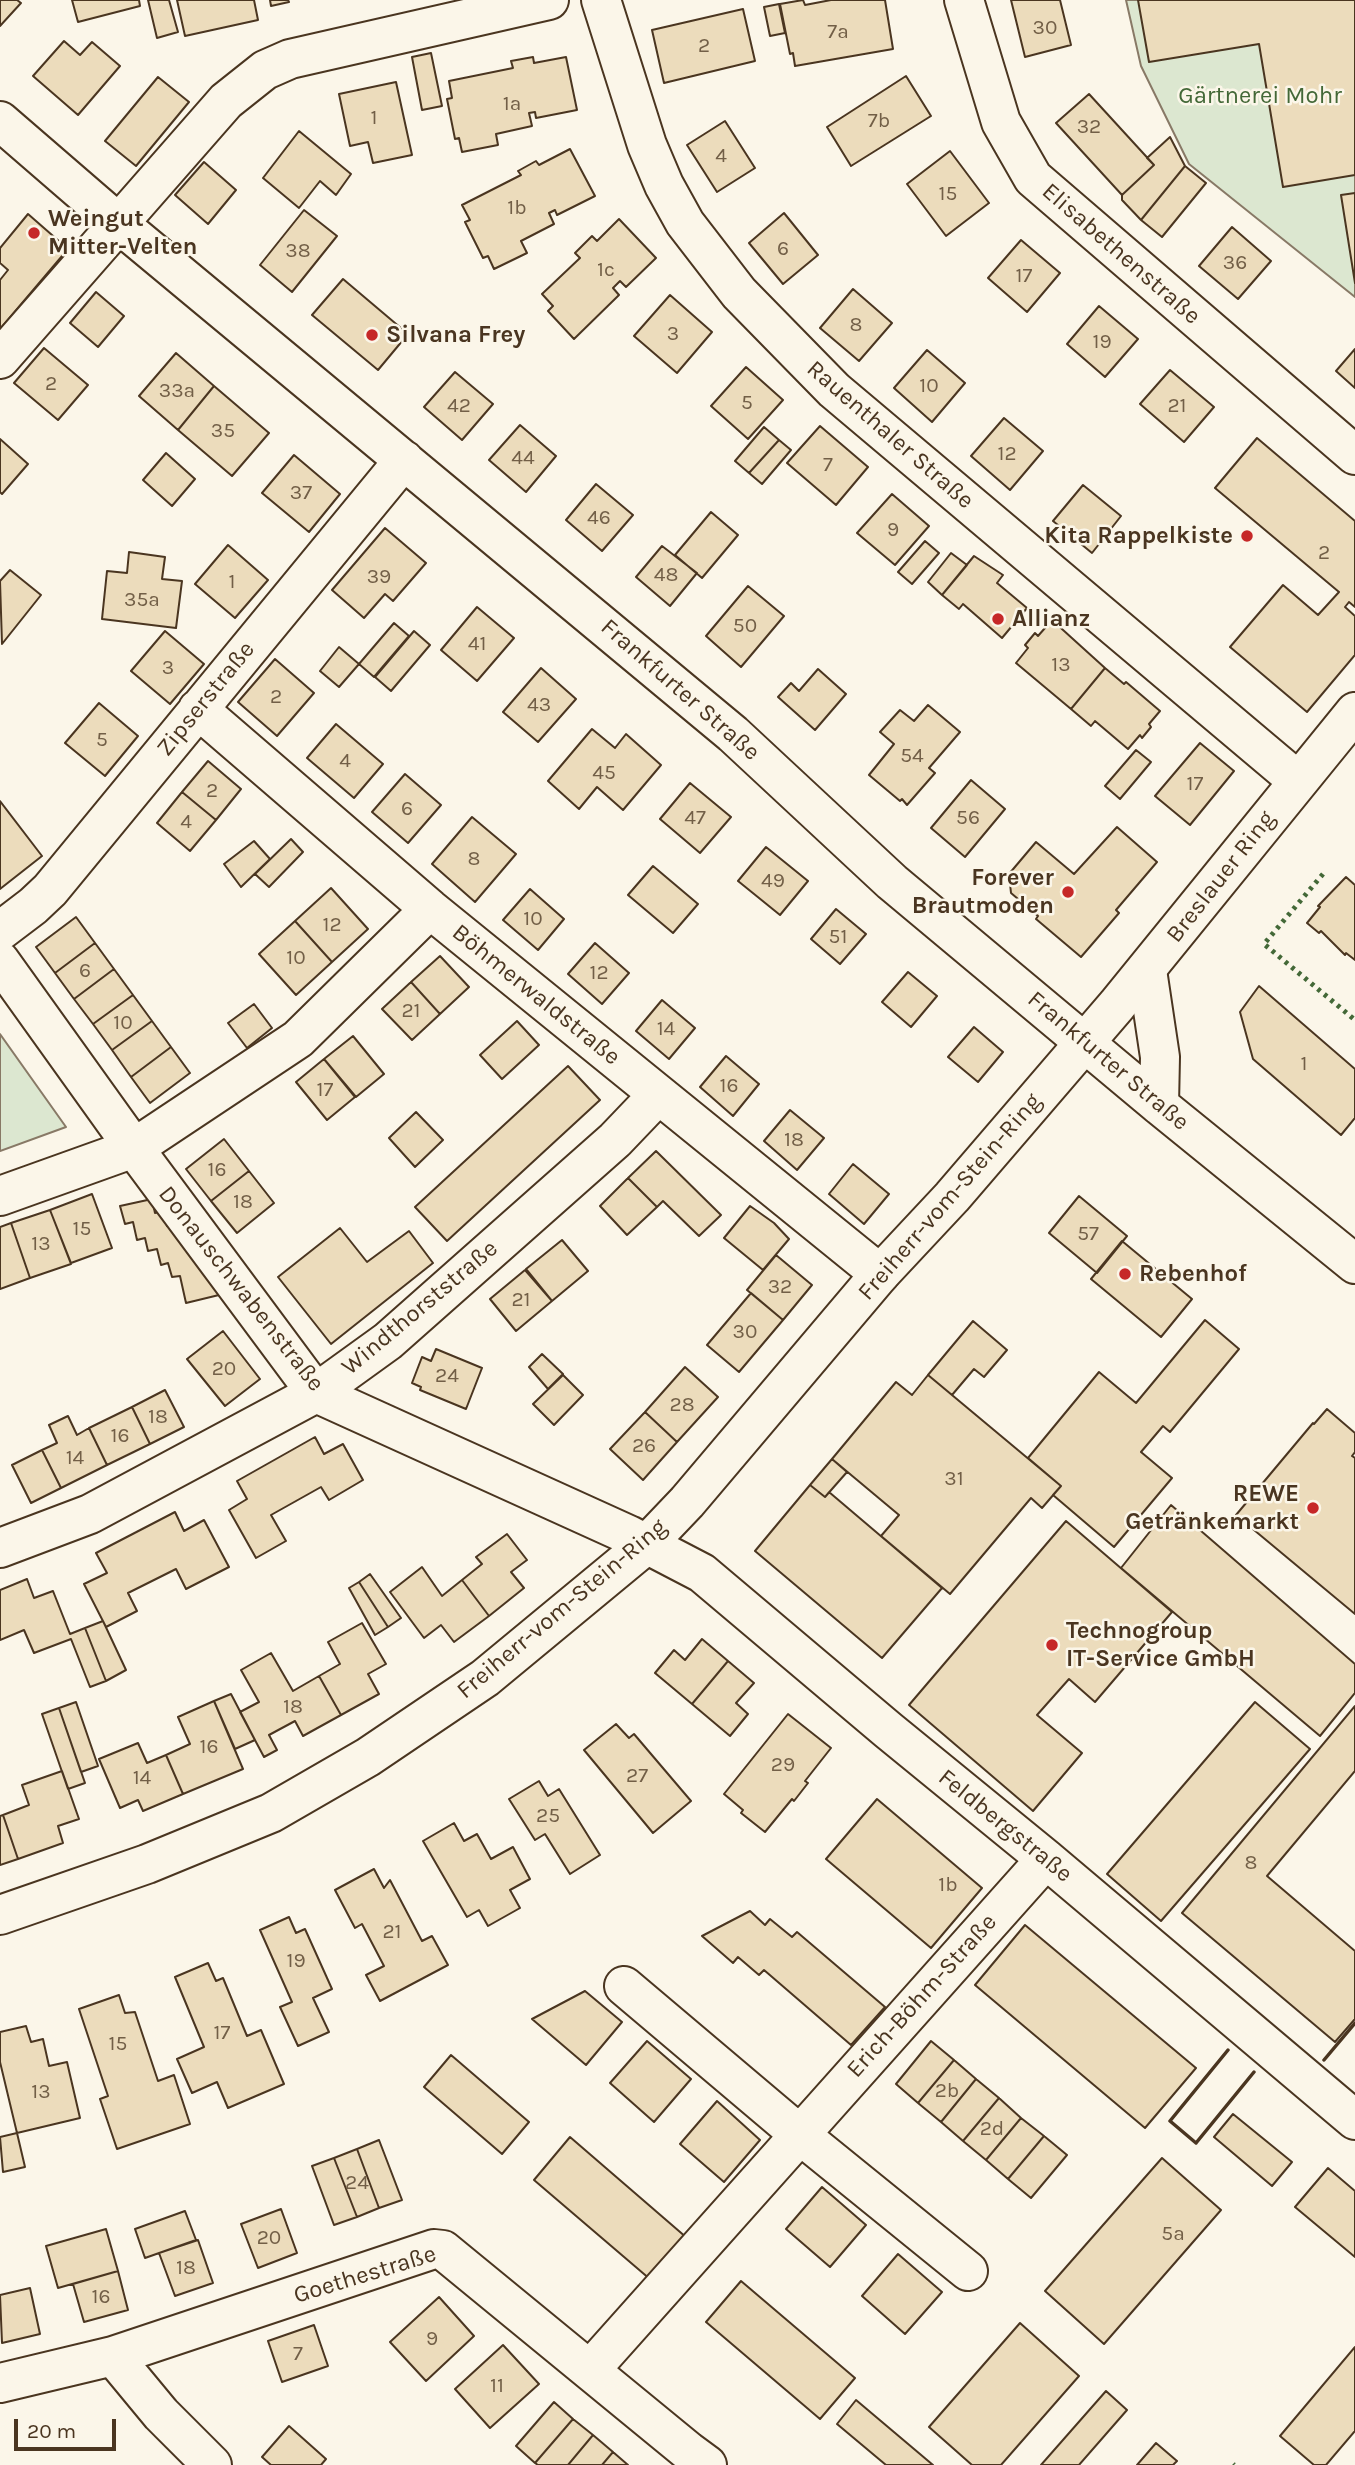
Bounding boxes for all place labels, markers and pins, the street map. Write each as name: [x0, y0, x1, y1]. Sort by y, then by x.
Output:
place label: Weingut Mitter-Velten: [48, 205, 198, 261]
marker: Weingut Mitter-Velten: [26, 225, 42, 241]
place label: Silvana Frey: [386, 321, 525, 349]
marker: Silvana Frey: [364, 327, 380, 343]
place label: Kita Rappelkiste: [1044, 522, 1233, 550]
marker: Kita Rappelkiste: [1239, 528, 1255, 544]
place label: Allianz: [1012, 605, 1090, 633]
marker: Allianz: [990, 611, 1006, 627]
place label: Forever Brautmoden: [912, 864, 1054, 920]
marker: Forever Brautmoden: [1060, 884, 1076, 900]
place label: Rebenhof: [1139, 1260, 1247, 1288]
marker: Rebenhof: [1117, 1266, 1133, 1282]
place label: REWE Getränkemarkt: [1125, 1480, 1299, 1536]
marker: REWE Getränkemarkt: [1305, 1500, 1321, 1516]
place label: Technogroup IT-Service GmbH: [1066, 1617, 1255, 1673]
marker: Technogroup IT-Service GmbH: [1044, 1637, 1060, 1653]

